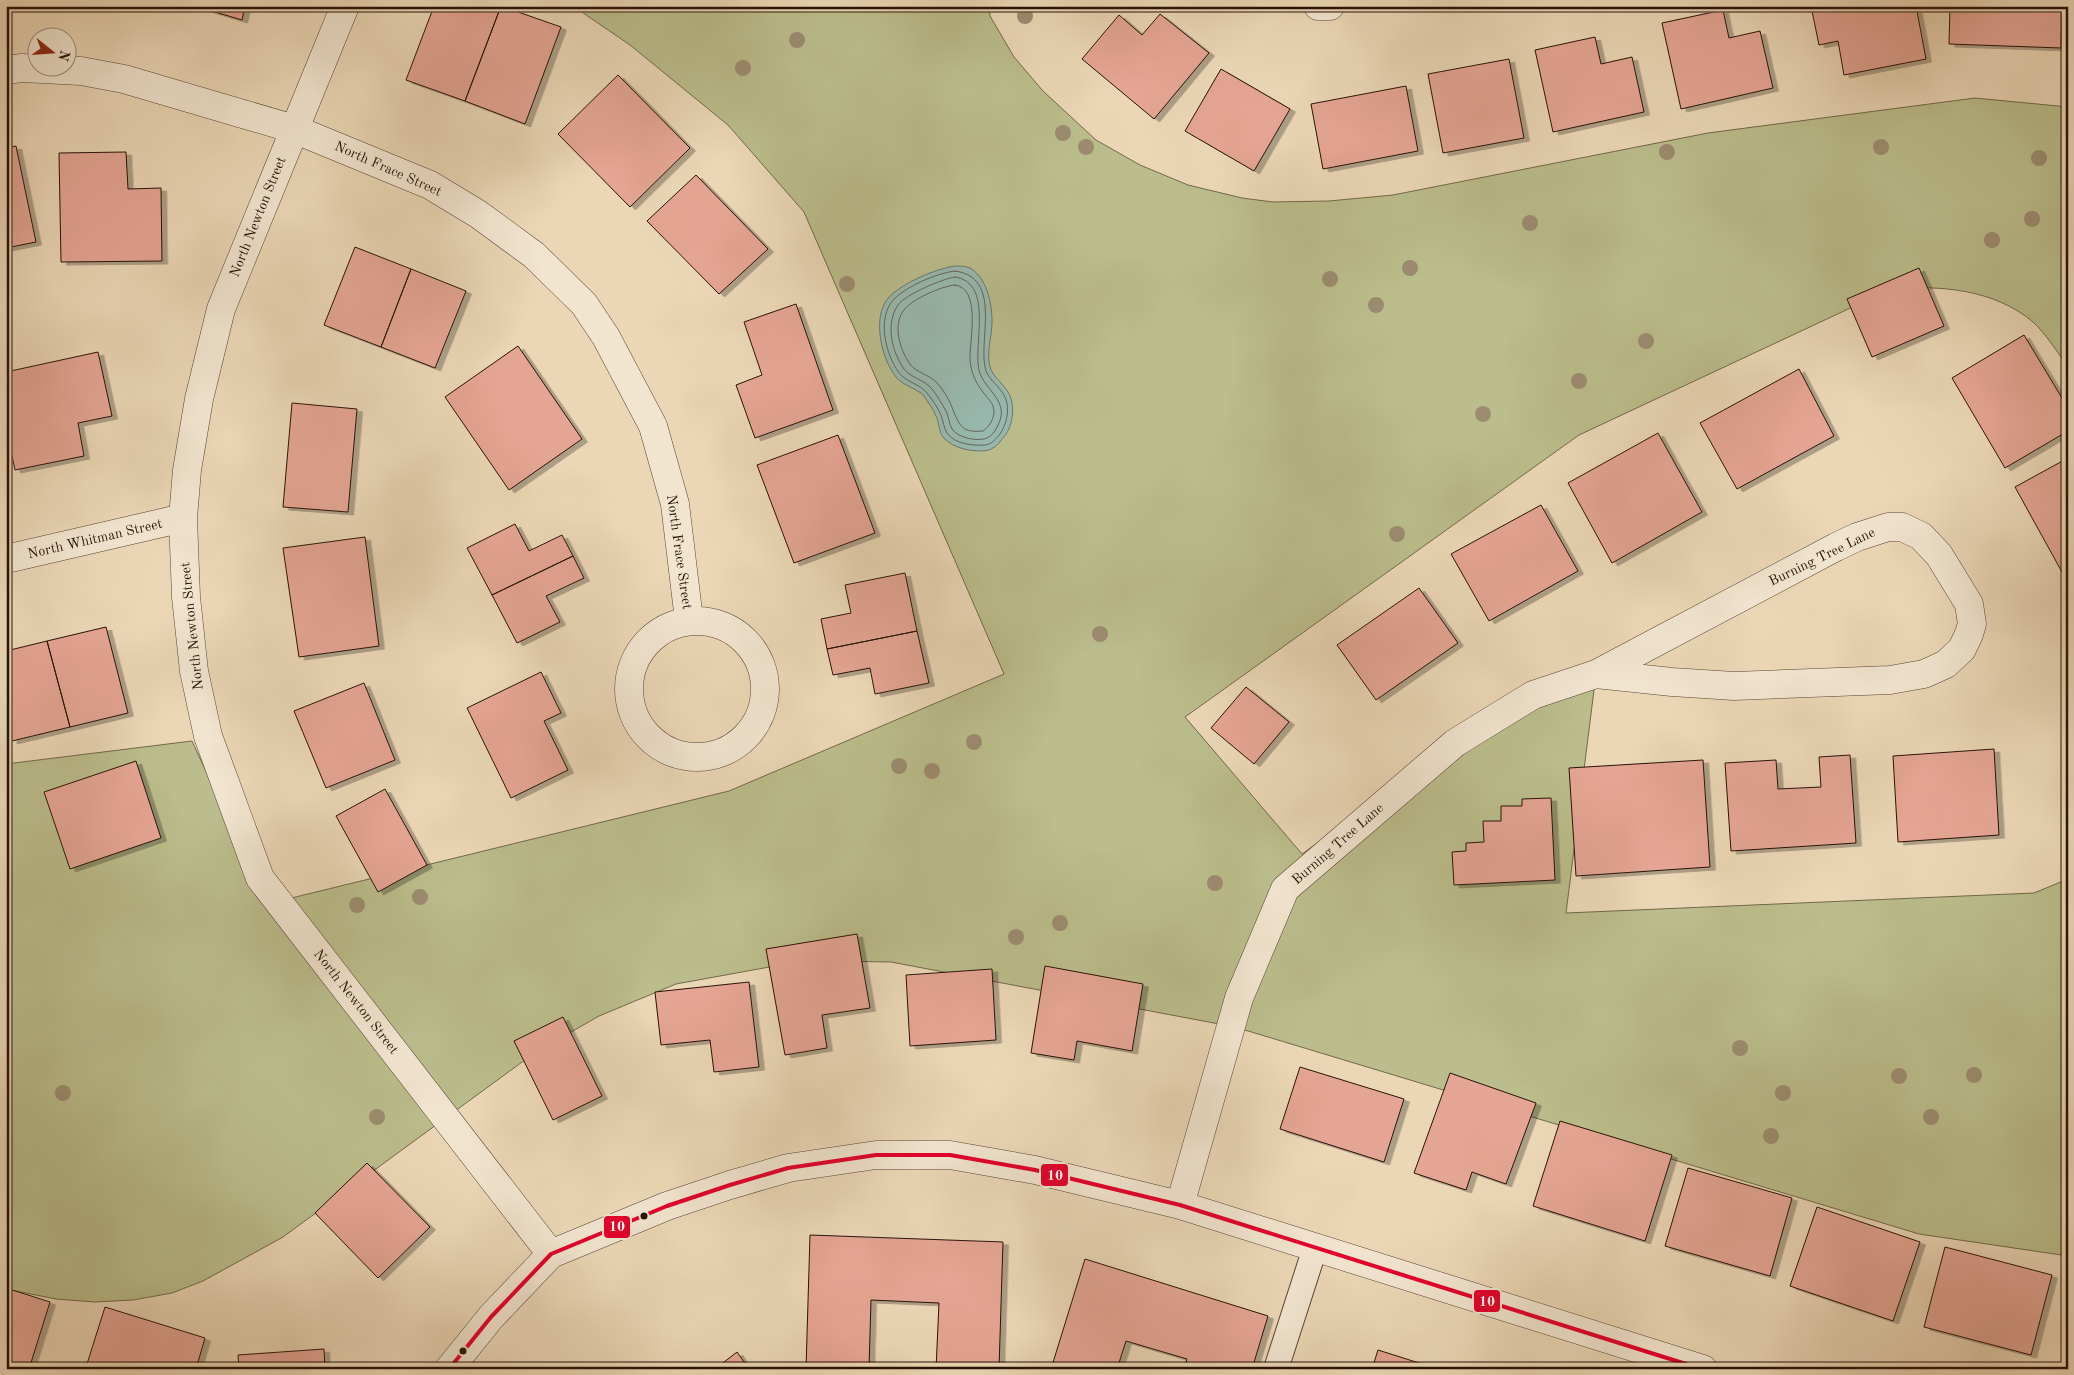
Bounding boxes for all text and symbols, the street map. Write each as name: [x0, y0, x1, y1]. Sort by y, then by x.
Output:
north arrow: [28, 28, 78, 78]
text: N: [55, 48, 72, 63]
street label: North Frace Street: [332, 139, 444, 199]
street label: North Newton Street: [227, 155, 289, 279]
street label: North Frace Street: [664, 494, 694, 610]
street label: North Whitman Street: [26, 517, 164, 561]
street label: Burning Tree Lane: [1767, 525, 1877, 589]
street label: North Newton Street: [178, 561, 206, 691]
street label: Burning Tree Lane: [1290, 801, 1386, 887]
street label: North Newton Street: [311, 947, 401, 1057]
line badge: 10: [1040, 1163, 1069, 1187]
text: 10: [1047, 1169, 1063, 1183]
unlabelled marker: [639, 1211, 649, 1221]
line badge: 10: [603, 1215, 631, 1239]
text: 10: [609, 1220, 625, 1234]
line badge: 10: [1473, 1289, 1501, 1313]
text: 10: [1479, 1295, 1495, 1309]
unlabelled marker: [458, 1346, 468, 1356]

